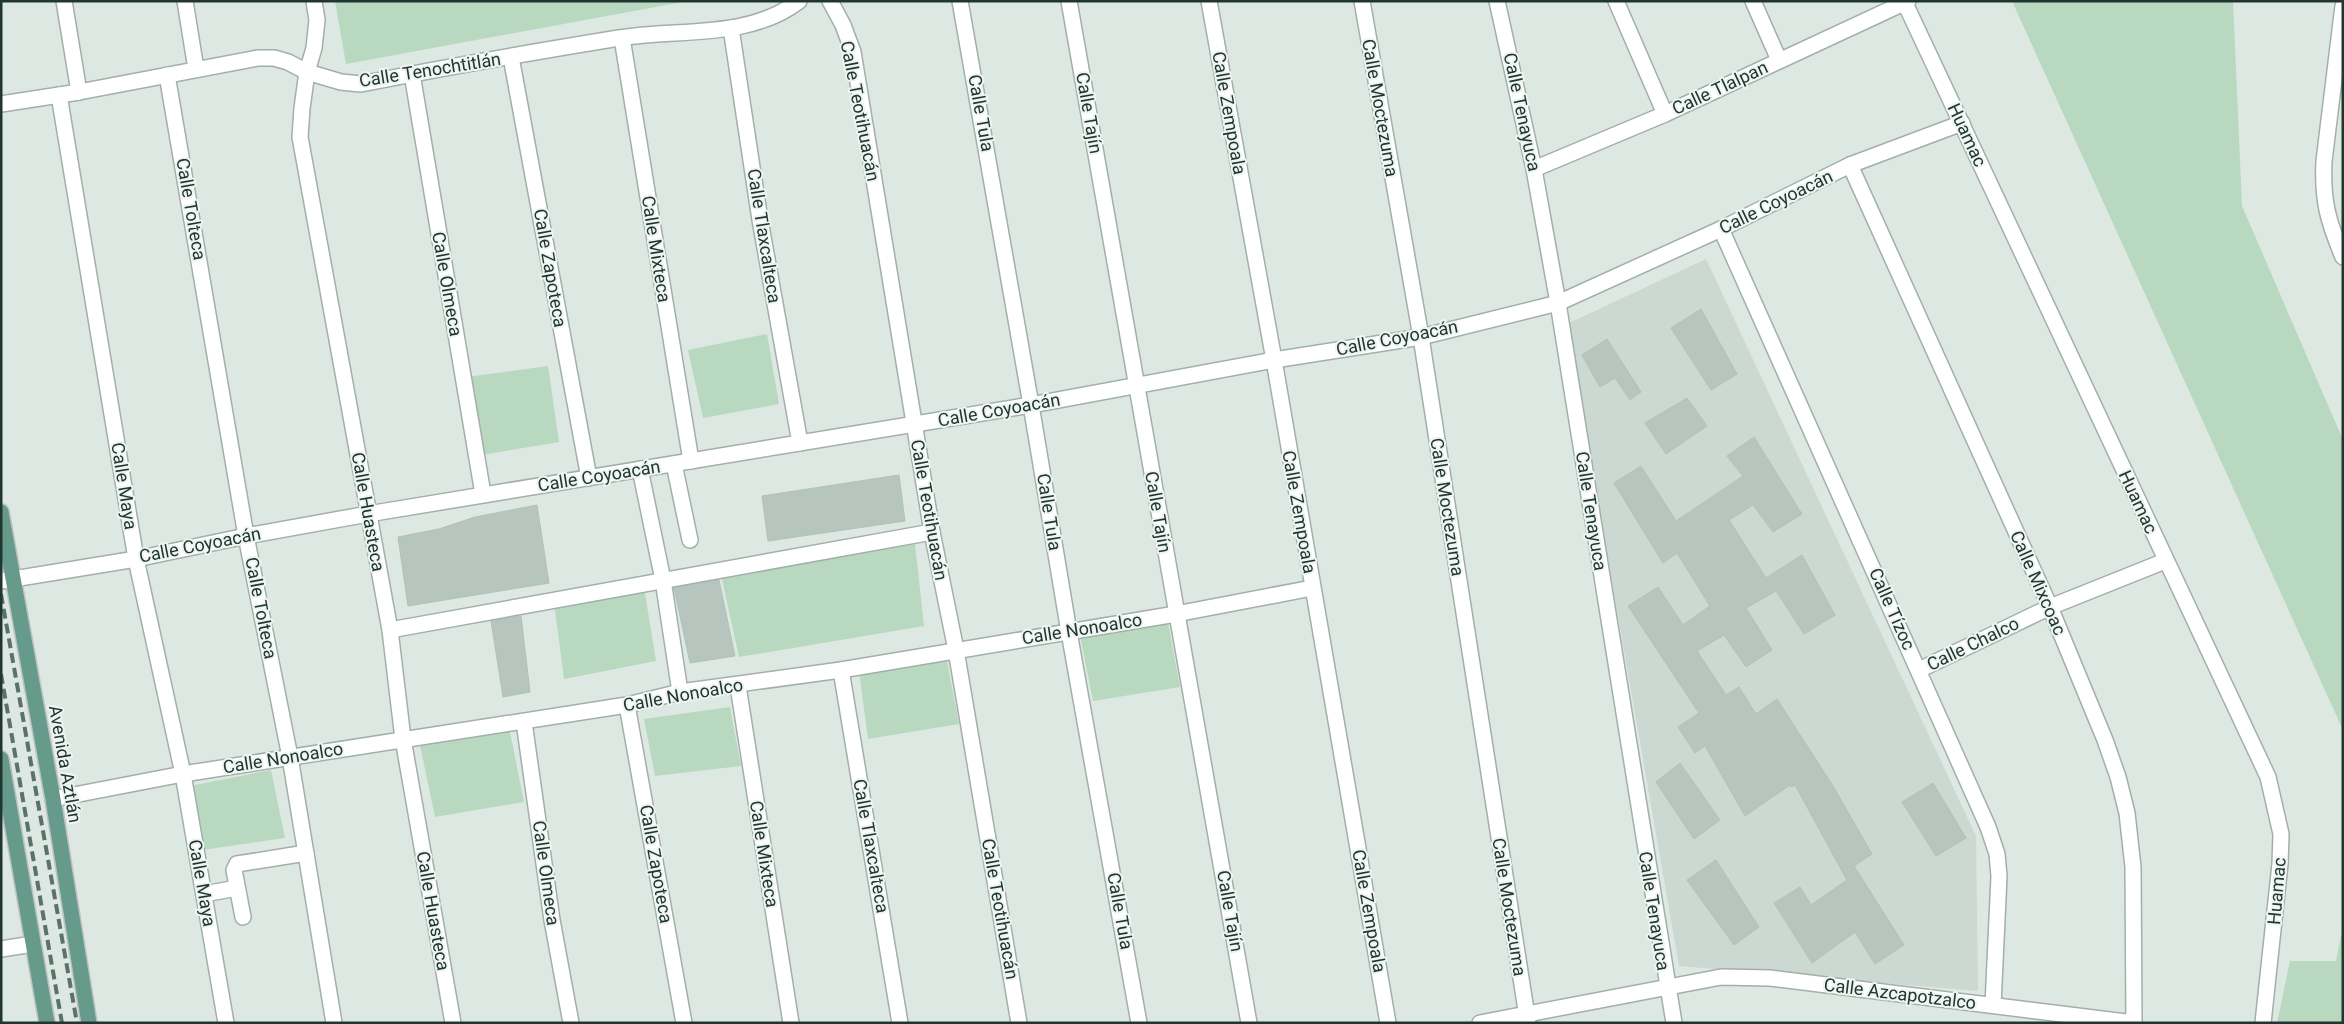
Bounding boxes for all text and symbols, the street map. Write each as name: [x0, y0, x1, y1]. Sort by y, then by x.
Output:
street label: Calle Moctezuma: [1358, 37, 1403, 178]
street label: Calle Teotihuacán: [837, 39, 884, 183]
street label: Calle Tenochtitlán: [358, 48, 502, 91]
street label: Calle Zempoala: [1208, 50, 1251, 176]
street label: Calle Tenayuca: [1500, 51, 1545, 173]
street label: Calle Tlalpan: [1669, 56, 1771, 119]
street label: Calle Tajín: [1072, 71, 1107, 155]
street label: Calle Tula: [964, 73, 999, 153]
street label: Huamac: [1944, 100, 1991, 170]
street label: Calle Tolteca: [172, 156, 211, 261]
street label: Calle Coyoacán: [1716, 165, 1836, 238]
street label: Calle Tlaxcalteca: [743, 167, 785, 305]
street label: Calle Mixteca: [638, 194, 675, 304]
street label: Calle Zapoteca: [530, 207, 571, 329]
street label: Calle Olmeca: [428, 230, 467, 338]
street label: Calle Coyoacán: [1334, 315, 1460, 360]
street label: Calle Coyoacán: [936, 388, 1062, 431]
street label: Calle Moctezuma: [1426, 436, 1469, 577]
street label: Calle Teotihuacán: [907, 438, 952, 582]
street label: Calle Maya: [107, 441, 142, 531]
street label: Calle Zempoala: [1278, 449, 1321, 575]
street label: Calle Tenayuca: [1572, 450, 1611, 572]
street label: Calle Huasteca: [348, 451, 389, 573]
street label: Calle Coyoacán: [536, 455, 662, 496]
street label: Huamac: [2115, 467, 2162, 537]
street label: Calle Tajín: [1141, 470, 1176, 554]
street label: Calle Tula: [1033, 472, 1066, 552]
street label: Calle Coyoacán: [137, 522, 263, 567]
street label: Calle Mixcoac: [2006, 527, 2071, 638]
street label: Calle Tolteca: [241, 555, 282, 661]
street label: Calle Tízoc: [1865, 565, 1920, 653]
street label: Calle Nonoalco: [1020, 609, 1144, 648]
street label: Calle Chalco: [1923, 612, 2022, 675]
street label: Calle Nonoalco: [621, 674, 745, 715]
street label: Avenida Aztlán: [45, 704, 86, 824]
street label: Calle Nonoalco: [221, 738, 345, 777]
street label: Calle Tlaxcalteca: [849, 777, 894, 915]
street label: Calle Mixteca: [746, 799, 783, 909]
street label: Calle Zapoteca: [636, 803, 677, 925]
street label: Calle Olmeca: [529, 819, 564, 927]
street label: Calle Moctezuma: [1488, 836, 1531, 977]
street label: Calle Teotihuacán: [978, 837, 1023, 981]
street label: Calle Maya: [185, 838, 220, 928]
street label: Calle Zempoala: [1348, 848, 1391, 974]
street label: Calle Huasteca: [413, 850, 454, 972]
street label: Calle Tenayuca: [1635, 850, 1674, 972]
street label: Huamac: [2263, 856, 2290, 926]
street label: Calle Tajín: [1213, 869, 1248, 953]
street label: Calle Tula: [1103, 871, 1138, 951]
street label: Calle Azcapotzalco: [1823, 974, 1977, 1013]

